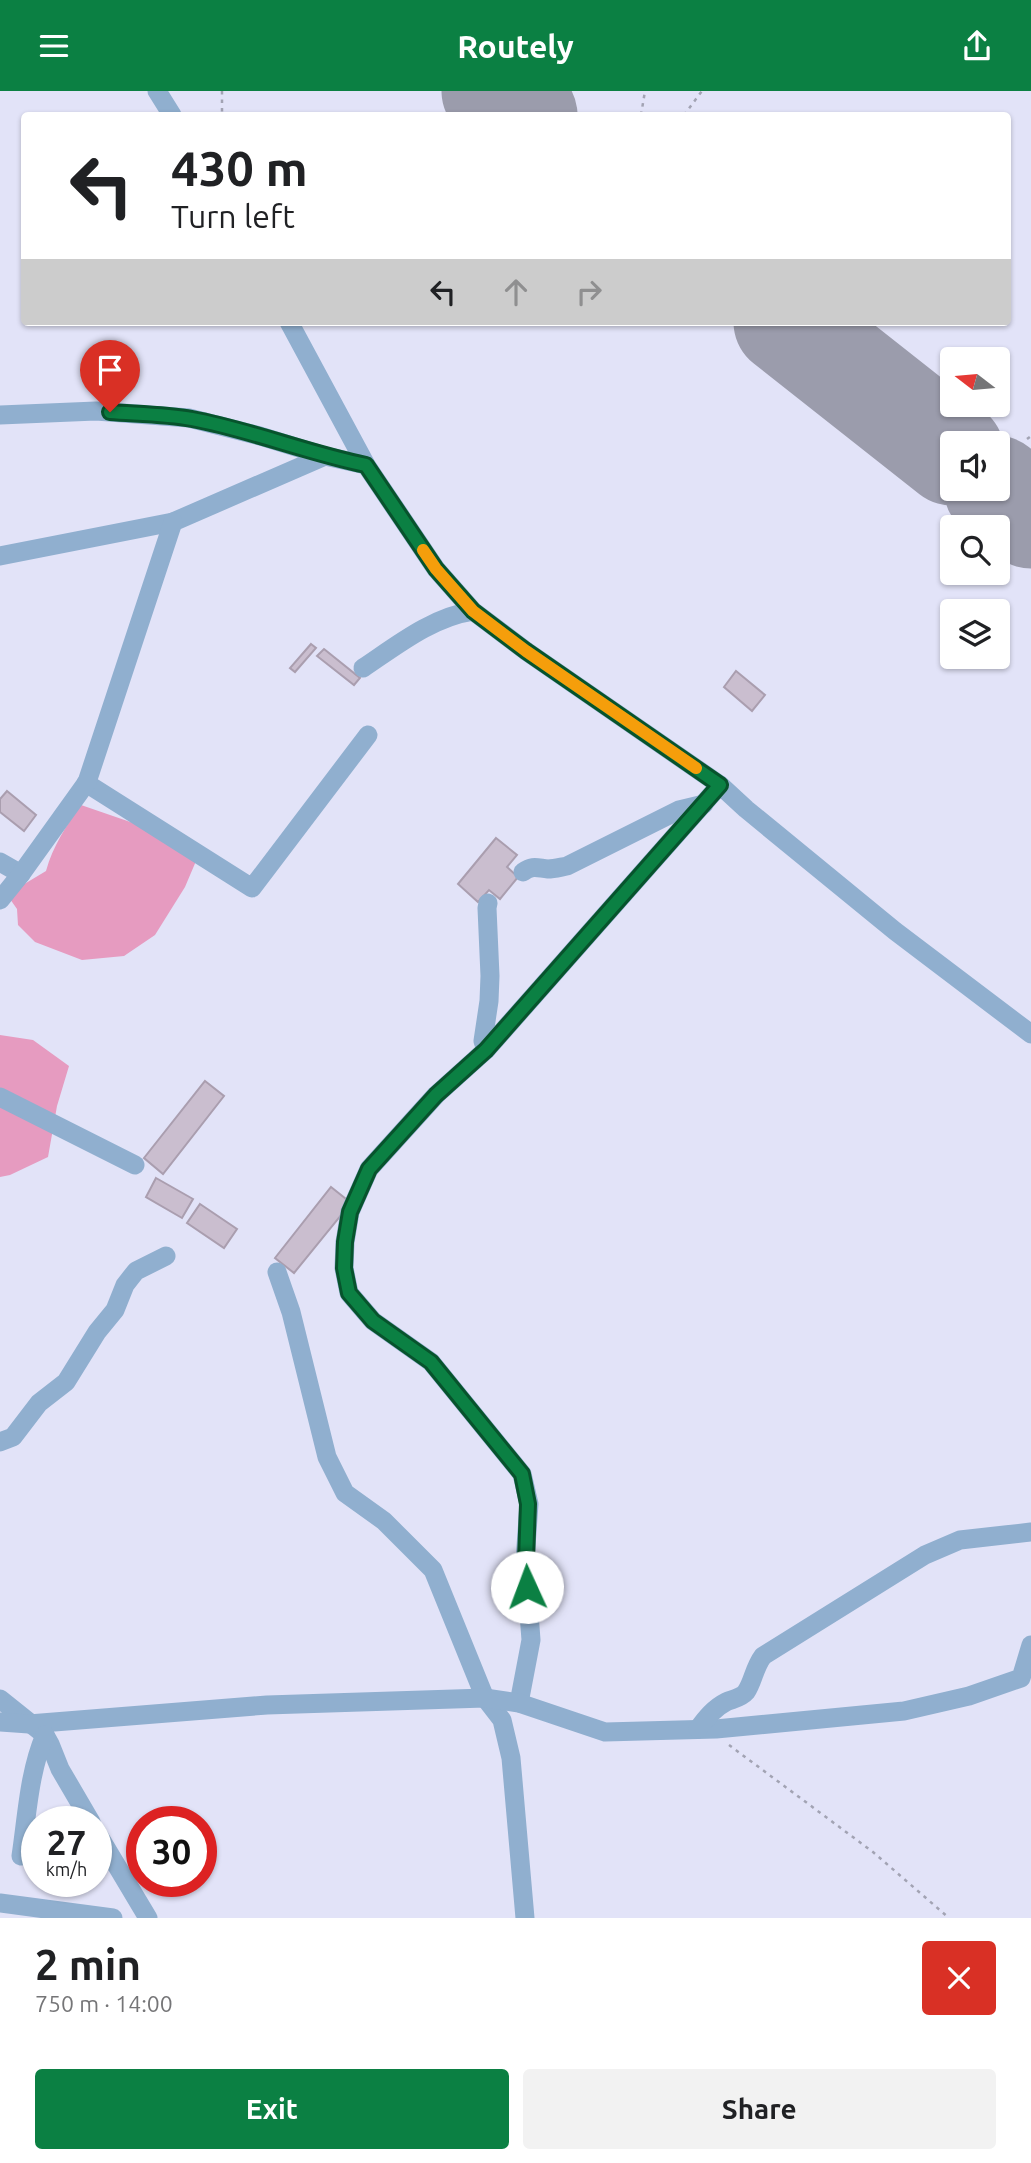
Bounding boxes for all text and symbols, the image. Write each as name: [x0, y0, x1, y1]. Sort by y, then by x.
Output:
icon: menu: [35, 27, 73, 65]
icon: share: [958, 27, 996, 65]
text: Routely: [457, 28, 574, 64]
icon: left: [56, 140, 147, 231]
text: 430 m: [171, 140, 308, 195]
text: Turn left: [171, 198, 295, 234]
icon: left: [424, 273, 462, 311]
icon: ahead: [497, 273, 535, 311]
icon: right: [570, 273, 608, 311]
pin: [80, 340, 140, 412]
north arrow: [940, 347, 1010, 417]
map controls: [940, 347, 1010, 669]
icon: arrive: [91, 351, 129, 389]
button: sound: [940, 431, 1010, 501]
button: search: [940, 515, 1010, 585]
button: layers: [940, 599, 1010, 669]
position arrow: [490, 1550, 564, 1624]
speed limit sign: 30: [126, 1806, 217, 1897]
text: 27: [47, 1822, 86, 1862]
text: km/h: [46, 1859, 87, 1879]
text: 2 min: [35, 1941, 141, 1988]
button: close: [922, 1941, 996, 2015]
text: 750 m · 14:00: [35, 1991, 173, 2016]
button: Exit: [35, 2069, 509, 2149]
button: Share: [523, 2069, 996, 2149]

